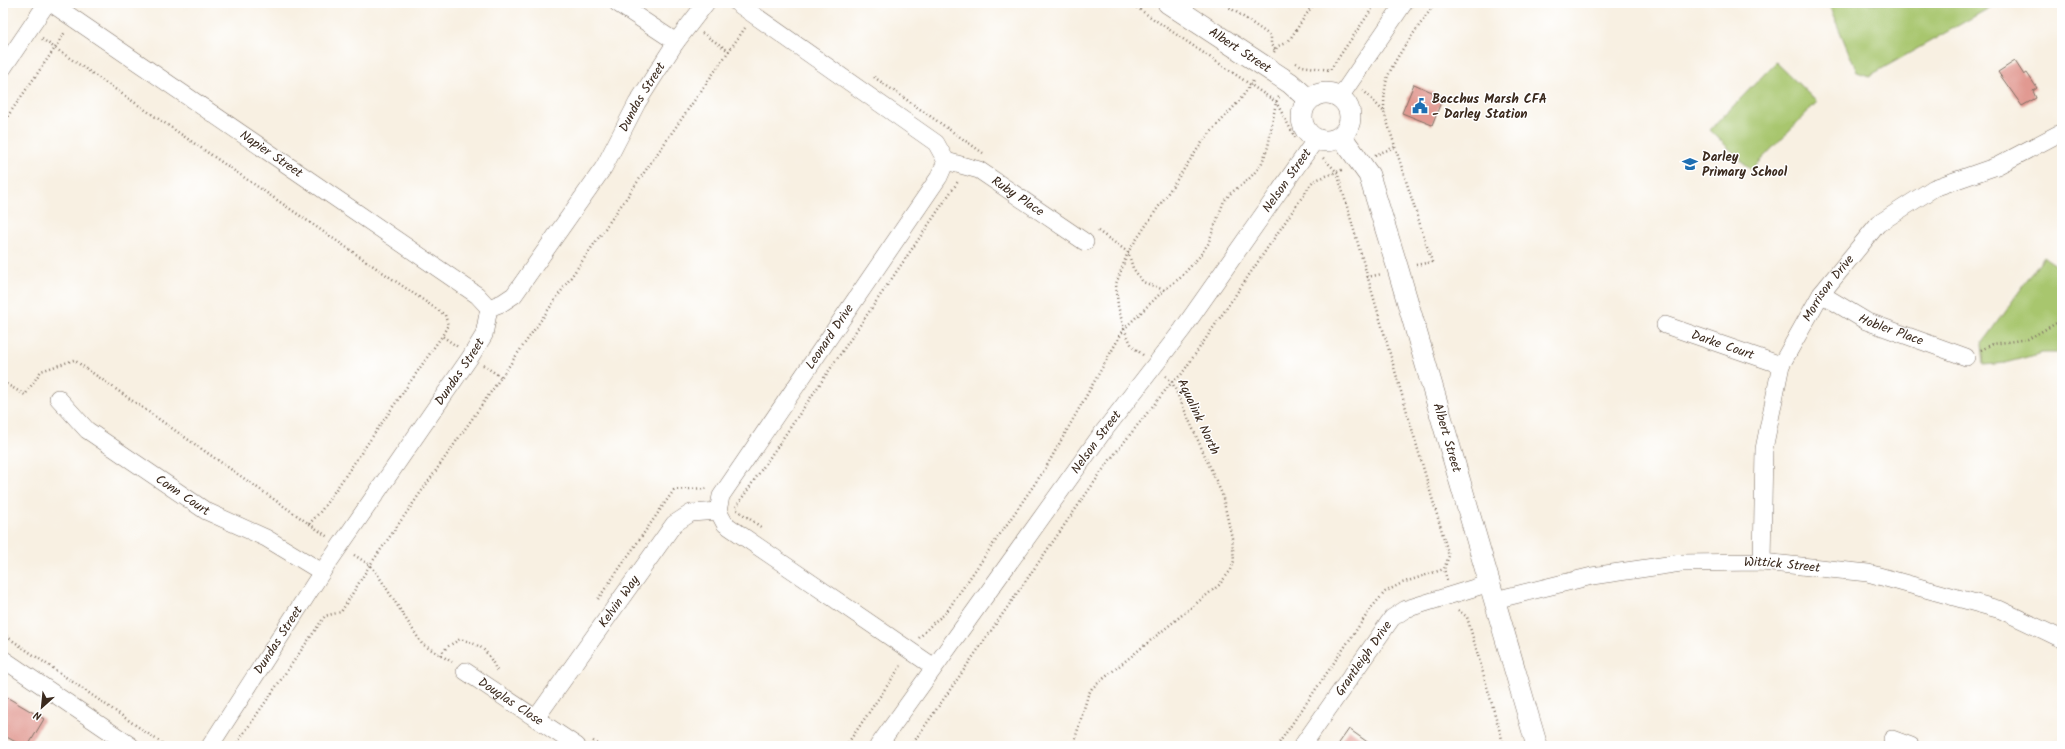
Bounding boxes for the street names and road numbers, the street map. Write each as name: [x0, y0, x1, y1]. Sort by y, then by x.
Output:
street label: Albert Street: [1204, 22, 1276, 79]
street label: Dundas Street: [613, 57, 672, 136]
street label: Napier Street: [235, 125, 308, 184]
street label: Nelson Street: [1257, 143, 1317, 217]
street label: Ruby Place: [987, 171, 1049, 222]
street label: Morrison Drive: [1797, 250, 1860, 326]
street label: Leonard Drive: [800, 300, 860, 374]
street label: Hobler Place: [1854, 308, 1927, 351]
street label: Darke Court: [1688, 324, 1758, 366]
street label: Dundas Street: [429, 333, 491, 410]
street label: Aqualink North: [1171, 375, 1225, 459]
street label: Albert Street: [1427, 400, 1467, 476]
street label: Nelson Street: [1066, 405, 1127, 478]
street label: Conn Court: [151, 469, 214, 522]
street label: Wittick Street: [1744, 551, 1822, 579]
street label: Kelvin Way: [593, 570, 645, 632]
street label: Dundas Street: [248, 601, 309, 679]
street label: Grantleigh Drive: [1330, 616, 1398, 701]
street label: Douglas Close: [474, 672, 548, 731]

